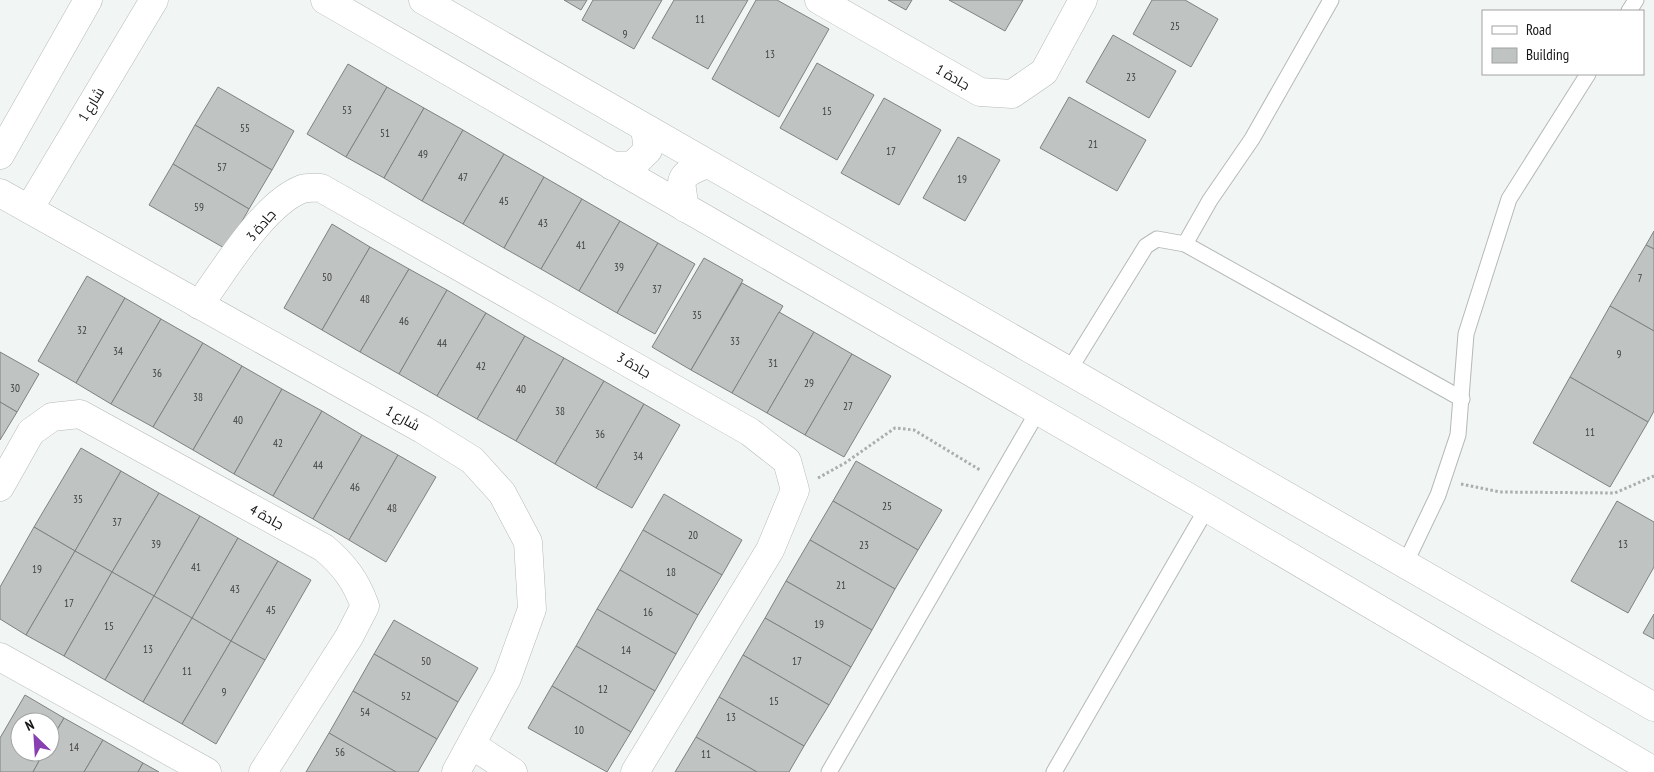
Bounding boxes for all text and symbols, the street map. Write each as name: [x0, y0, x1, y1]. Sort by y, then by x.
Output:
legend: [1482, 10, 1644, 75]
house number: 11: [695, 12, 705, 26]
house number: 25: [1170, 19, 1180, 33]
text: Road: [1526, 20, 1552, 39]
house number: 9: [623, 27, 628, 41]
text: Building: [1526, 45, 1569, 64]
house number: 13: [765, 47, 775, 61]
street label: جادة 1: [933, 60, 973, 94]
house number: 23: [1126, 70, 1136, 84]
street label: شارع 1: [74, 84, 108, 124]
house number: 53: [342, 103, 352, 117]
house number: 15: [822, 104, 832, 118]
house number: 55: [240, 121, 250, 135]
house number: 51: [380, 126, 390, 140]
house number: 21: [1088, 137, 1098, 151]
house number: 17: [886, 144, 896, 158]
house number: 49: [418, 147, 428, 161]
house number: 57: [217, 160, 227, 174]
house number: 47: [458, 170, 468, 184]
house number: 19: [957, 172, 967, 186]
house number: 45: [499, 194, 509, 208]
house number: 59: [194, 200, 204, 214]
street label: جادة 3: [242, 205, 280, 245]
house number: 43: [538, 216, 548, 230]
house number: 41: [576, 238, 586, 252]
house number: 39: [614, 260, 624, 274]
house number: 50: [322, 270, 332, 284]
house number: 7: [1638, 271, 1643, 285]
house number: 37: [652, 282, 662, 296]
house number: 48: [360, 292, 370, 306]
house number: 35: [692, 308, 702, 322]
house number: 46: [399, 314, 409, 328]
house number: 32: [77, 323, 87, 337]
house number: 33: [730, 334, 740, 348]
house number: 44: [437, 336, 447, 350]
house number: 34: [113, 344, 123, 358]
house number: 9: [1617, 347, 1622, 361]
street label: جادة 3: [614, 348, 654, 382]
house number: 31: [768, 356, 778, 370]
house number: 42: [476, 359, 486, 373]
house number: 36: [152, 366, 162, 380]
house number: 29: [804, 376, 814, 390]
house number: 30: [10, 381, 20, 395]
house number: 40: [516, 382, 526, 396]
house number: 38: [193, 390, 203, 404]
house number: 27: [843, 399, 853, 413]
street label: شارع 1: [383, 401, 423, 435]
house number: 38: [555, 404, 565, 418]
house number: 40: [233, 413, 243, 427]
house number: 11: [1585, 425, 1595, 439]
house number: 36: [595, 427, 605, 441]
house number: 42: [273, 436, 283, 450]
house number: 34: [633, 449, 643, 463]
house number: 44: [313, 458, 323, 472]
house number: 46: [350, 480, 360, 494]
house number: 35: [73, 492, 83, 506]
house number: 25: [882, 499, 892, 513]
street label: جادة 4: [247, 500, 287, 534]
house number: 48: [387, 501, 397, 515]
house number: 37: [112, 515, 122, 529]
house number: 20: [688, 528, 698, 542]
house number: 39: [151, 537, 161, 551]
house number: 13: [1618, 537, 1628, 551]
house number: 23: [859, 538, 869, 552]
house number: 41: [191, 560, 201, 574]
house number: 19: [32, 562, 42, 576]
house number: 18: [666, 565, 676, 579]
house number: 21: [836, 578, 846, 592]
house number: 43: [230, 582, 240, 596]
house number: 17: [64, 596, 74, 610]
house number: 45: [266, 603, 276, 617]
house number: 16: [643, 605, 653, 619]
house number: 19: [814, 617, 824, 631]
house number: 15: [104, 619, 114, 633]
house number: 13: [143, 642, 153, 656]
house number: 14: [621, 643, 631, 657]
house number: 50: [421, 654, 431, 668]
house number: 17: [792, 654, 802, 668]
house number: 11: [182, 664, 192, 678]
house number: 12: [598, 682, 608, 696]
house number: 9: [222, 685, 227, 699]
house number: 52: [401, 689, 411, 703]
house number: 15: [769, 694, 779, 708]
house number: 54: [360, 705, 370, 719]
house number: 13: [726, 710, 736, 724]
north arrow: [10, 712, 60, 762]
text: N: [22, 715, 37, 735]
house number: 10: [574, 723, 584, 737]
house number: 14: [69, 740, 79, 754]
house number: 56: [335, 745, 345, 759]
house number: 11: [701, 747, 711, 761]

